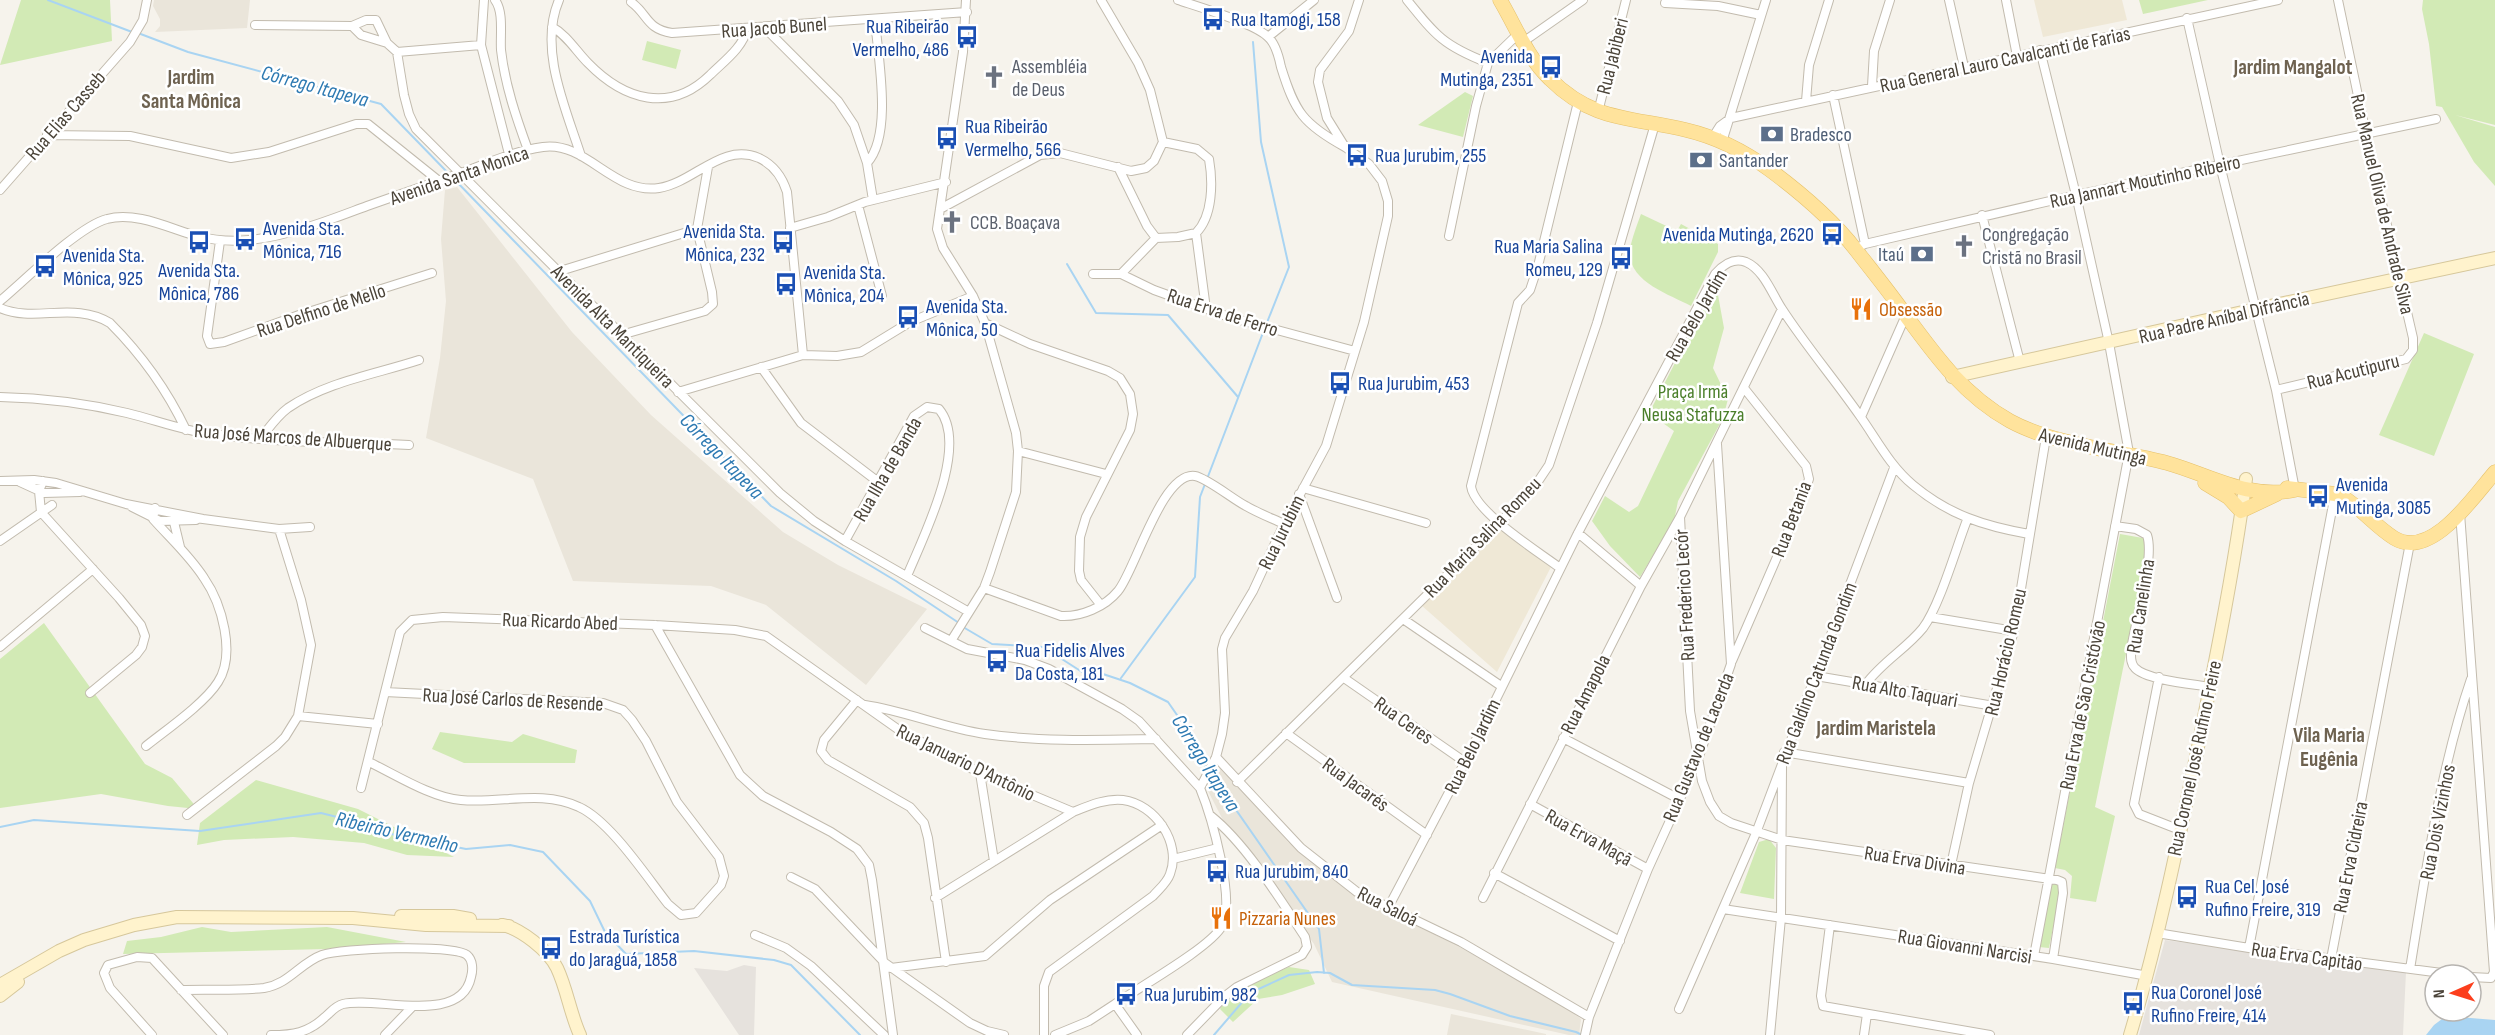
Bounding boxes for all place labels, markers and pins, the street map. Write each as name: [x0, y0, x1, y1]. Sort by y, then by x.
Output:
bus stop icon: Rua Itamogi, 158: [1200, 6, 1226, 32]
place label: Rua Itamogi, 158: [1231, 8, 1341, 32]
place label: Rua Ribeirão Vermelho, 486: [852, 15, 949, 62]
bus stop icon: Rua Ribeirão Vermelho, 486: [954, 24, 980, 50]
place label: Avenida Mutinga, 2351: [1440, 45, 1533, 92]
bus stop icon: Avenida Mutinga, 2351: [1538, 54, 1564, 80]
place label: Assembléia de Deus: [1011, 55, 1087, 102]
church icon: Assembléia de Deus: [981, 64, 1007, 90]
place label: Rua Ribeirão Vermelho, 566: [965, 115, 1061, 162]
bank icon: Bradesco: [1759, 121, 1785, 147]
place label: Bradesco: [1790, 123, 1852, 147]
bus stop icon: Rua Ribeirão Vermelho, 566: [934, 125, 960, 151]
bus stop icon: Rua Jurubim, 255: [1344, 142, 1370, 168]
place label: Rua Jurubim, 255: [1375, 144, 1486, 168]
bank icon: Santander: [1688, 147, 1714, 173]
place label: Santander: [1719, 149, 1789, 173]
church icon: CCB. Boaçava: [939, 209, 965, 235]
place label: CCB. Boaçava: [970, 211, 1060, 235]
place label: Avenida Sta. Mônica, 716: [262, 217, 344, 264]
place label: Avenida Sta. Mônica, 232: [683, 220, 765, 267]
bus stop icon: Avenida Mutinga, 2620: [1819, 221, 1845, 247]
place label: Avenida Mutinga, 2620: [1662, 223, 1814, 247]
place label: Congregação Cristã no Brasil: [1982, 223, 2082, 270]
bus stop icon: Avenida Sta. Mônica, 716: [232, 226, 258, 252]
bus stop icon: Avenida Sta. Mônica, 786: [186, 229, 212, 255]
bus stop icon: Avenida Sta. Mônica, 232: [770, 229, 796, 255]
church icon: Congregação Cristã no Brasil: [1951, 233, 1977, 259]
place label: Rua Maria Salina Romeu, 129: [1494, 235, 1603, 282]
bank icon: Itaú: [1909, 241, 1935, 267]
place label: Itaú: [1878, 243, 1904, 267]
place label: Avenida Sta. Mônica, 925: [62, 244, 144, 291]
bus stop icon: Rua Maria Salina Romeu, 129: [1608, 245, 1634, 271]
bus stop icon: Avenida Sta. Mônica, 925: [32, 253, 58, 279]
place label: Avenida Sta. Mônica, 786: [157, 259, 240, 306]
place label: Avenida Sta. Mônica, 204: [803, 261, 885, 308]
bus stop icon: Avenida Sta. Mônica, 204: [773, 271, 799, 297]
place label: Avenida Sta. Mônica, 50: [925, 295, 1007, 342]
restaurant icon: Obsessão: [1848, 296, 1874, 322]
place label: Obsessão: [1879, 298, 1942, 322]
bus stop icon: Avenida Sta. Mônica, 50: [895, 304, 921, 330]
bus stop icon: Rua Jurubim, 453: [1327, 370, 1353, 396]
place label: Rua Jurubim, 453: [1358, 372, 1470, 396]
place label: Avenida Mutinga, 3085: [2335, 473, 2431, 520]
bus stop icon: Avenida Mutinga, 3085: [2305, 483, 2331, 509]
place label: Rua Fidelis Alves Da Costa, 181: [1015, 639, 1125, 686]
bus stop icon: Rua Fidelis Alves Da Costa, 181: [984, 648, 1010, 674]
bus stop icon: Rua Jurubim, 840: [1204, 858, 1230, 884]
place label: Rua Jurubim, 840: [1235, 860, 1348, 884]
place label: Rua Cel. José Rufino Freire, 319: [2205, 875, 2321, 922]
bus stop icon: Rua Cel. José Rufino Freire, 319: [2174, 884, 2200, 910]
restaurant icon: Pizzaria Nunes: [1208, 905, 1234, 931]
place label: Pizzaria Nunes: [1239, 907, 1336, 931]
place label: Estrada Turística do Jaraguá, 1858: [569, 925, 680, 972]
bus stop icon: Estrada Turística do Jaraguá, 1858: [538, 935, 564, 961]
bus stop icon: Rua Jurubim, 982: [1113, 981, 1139, 1007]
place label: Rua Coronel José Rufino Freire, 414: [2151, 981, 2266, 1028]
place label: Rua Jurubim, 982: [1144, 983, 1257, 1007]
bus stop icon: Rua Coronel José Rufino Freire, 414: [2120, 990, 2146, 1016]

